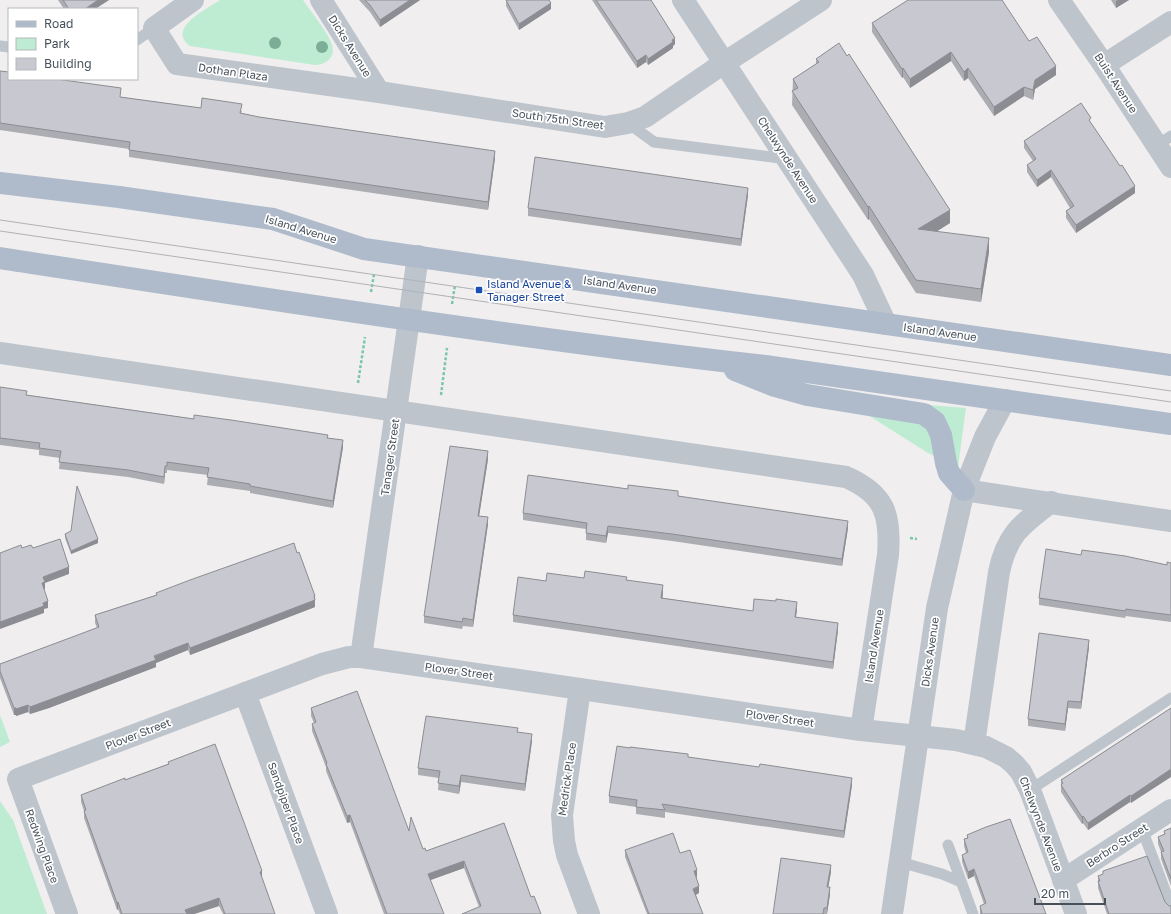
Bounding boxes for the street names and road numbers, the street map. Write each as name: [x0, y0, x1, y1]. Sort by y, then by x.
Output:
street label: Dicks Avenue: [326, 12, 375, 79]
street label: Buist Avenue: [1092, 50, 1141, 115]
street label: Dothan Plaza: [198, 60, 269, 83]
street label: South 75th Street: [511, 106, 605, 131]
street label: Chelwynde Avenue: [756, 114, 821, 206]
street label: Island Avenue: [264, 211, 338, 246]
street label: Island Avenue: [582, 273, 658, 296]
street label: Island Avenue: [902, 320, 978, 343]
street label: Tanager Street: [378, 418, 401, 496]
street label: Island Avenue: [861, 608, 886, 684]
street label: Dicks Avenue: [918, 616, 941, 688]
street label: Plover Street: [424, 659, 494, 682]
street label: Plover Street: [745, 706, 815, 729]
street label: Plover Street: [103, 715, 172, 752]
street label: Medrick Place: [555, 741, 578, 817]
street label: Sandpiper Place: [266, 760, 307, 845]
street label: Chelwynde Avenue: [1017, 774, 1066, 873]
street label: Redwing Place: [23, 807, 62, 885]
street label: Berbro Street: [1083, 820, 1150, 869]

